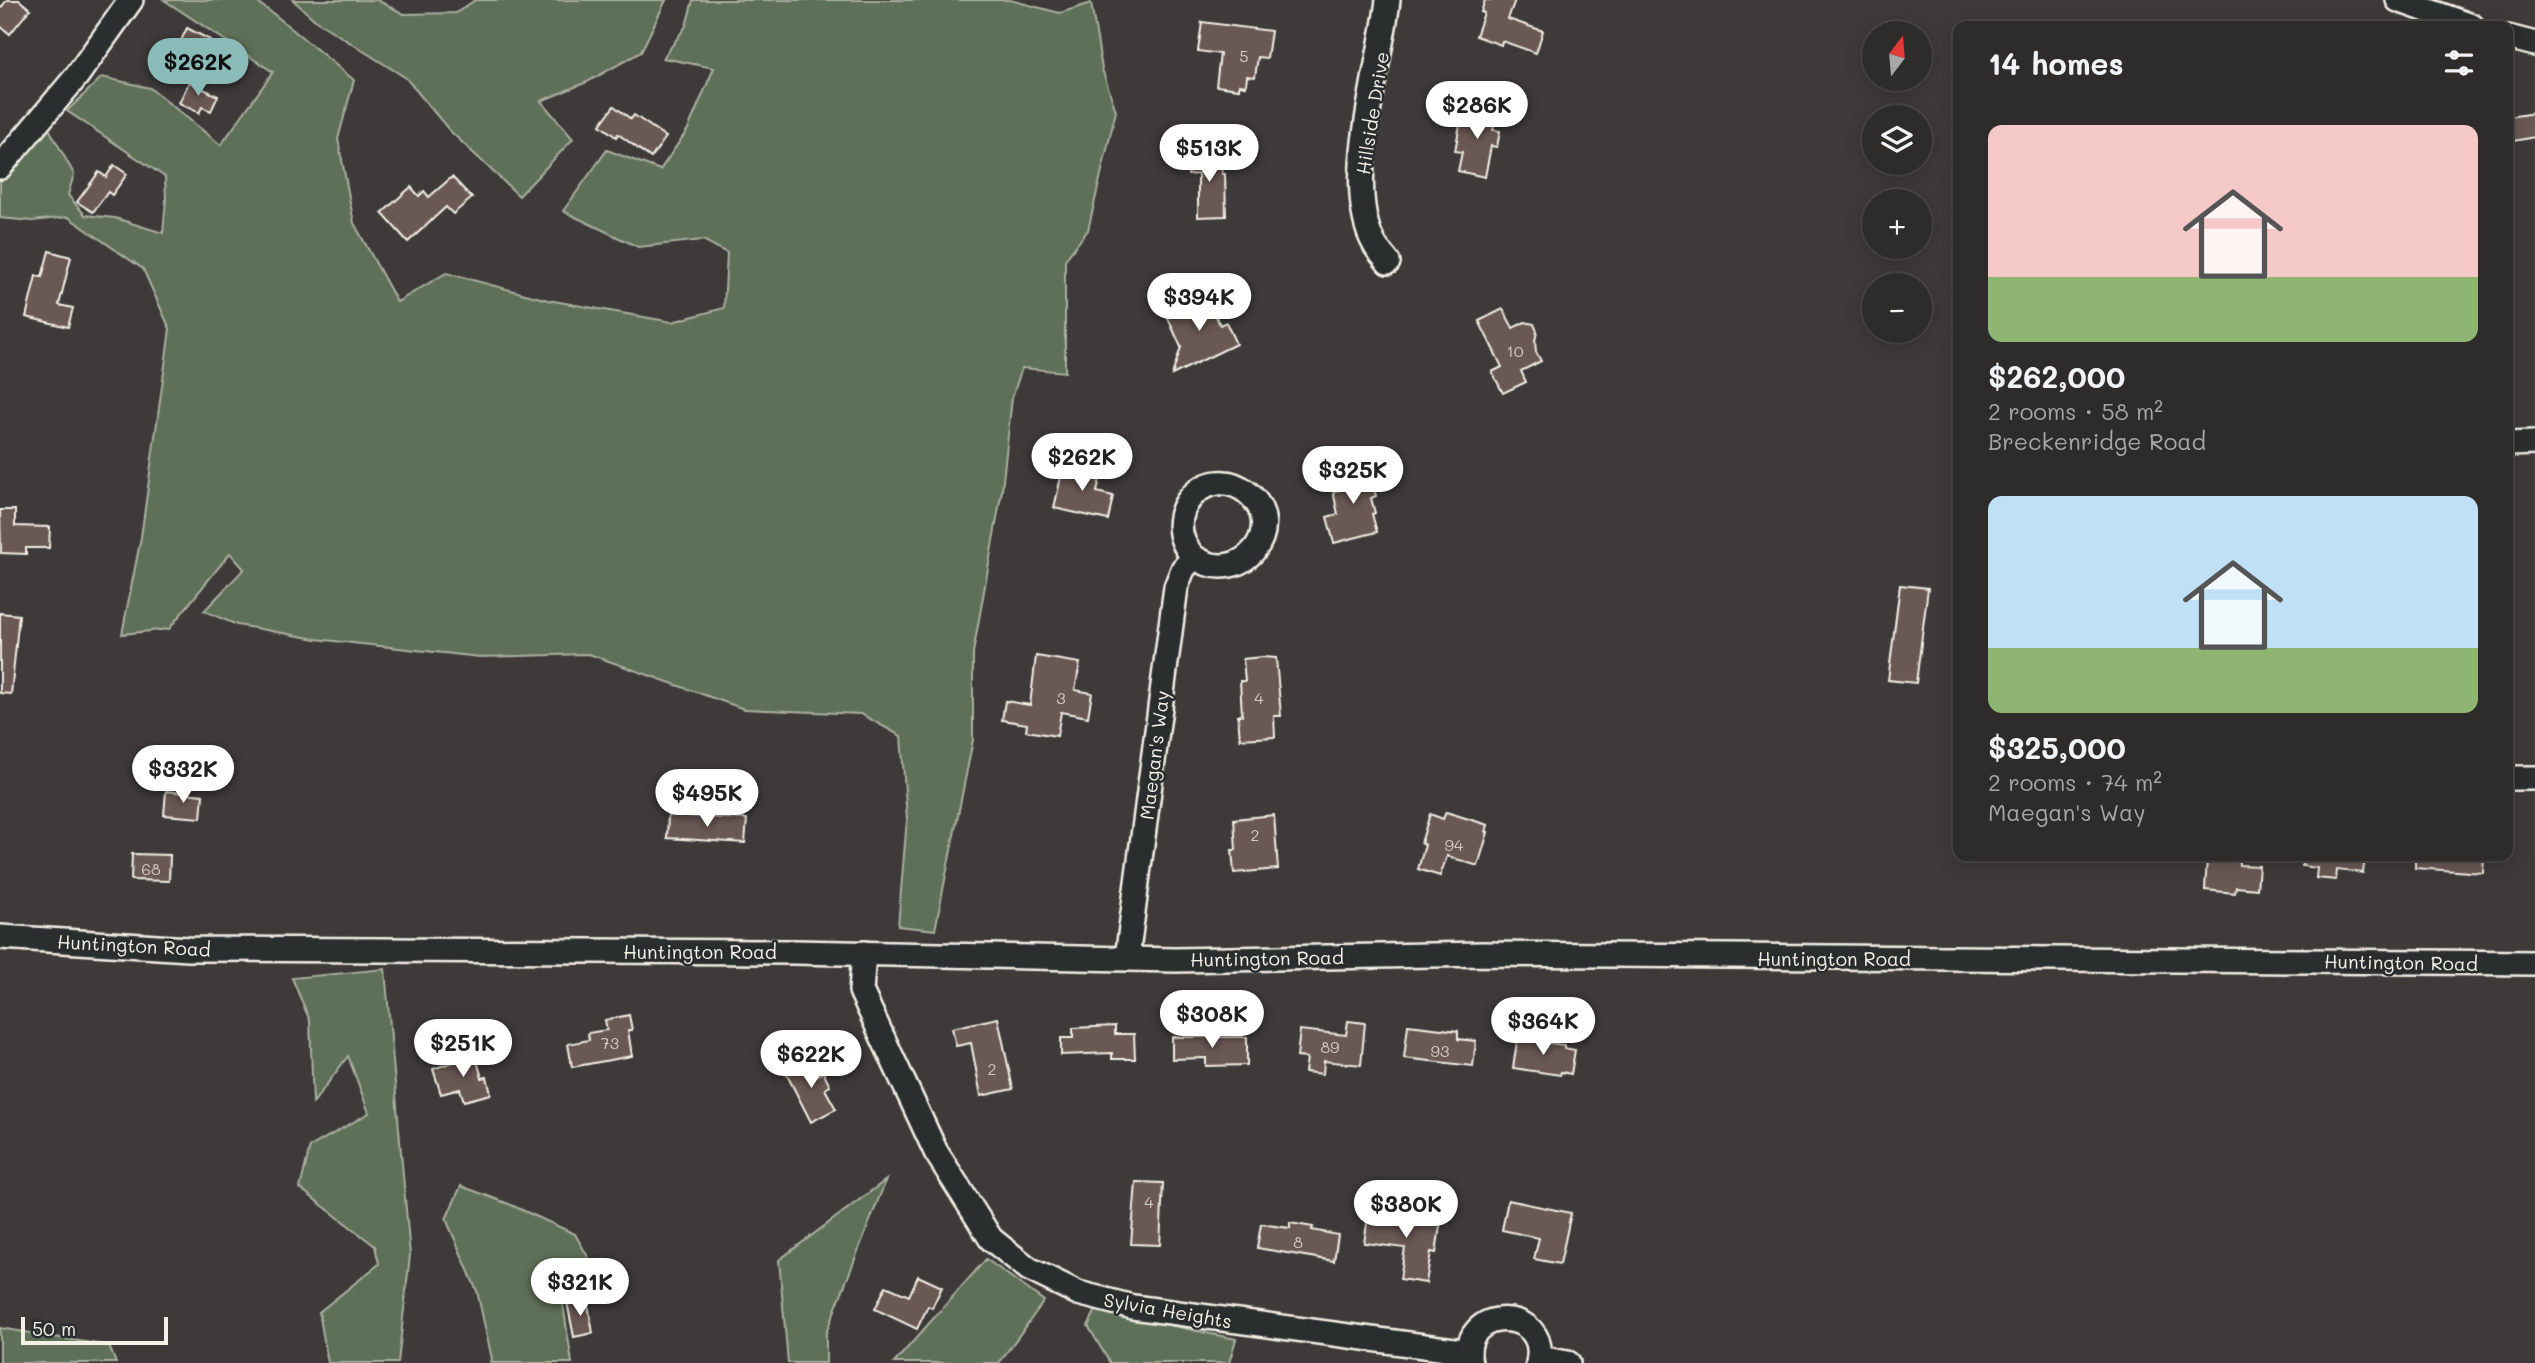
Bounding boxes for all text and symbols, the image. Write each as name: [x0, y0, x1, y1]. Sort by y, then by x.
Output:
north arrow: [1862, 21, 1932, 91]
map controls: [1862, 21, 1932, 343]
pin: $262K: [149, 38, 247, 98]
text: 14 homes: [1988, 43, 2124, 83]
icon: filters: [2440, 44, 2478, 82]
house number: 5: [1239, 45, 1249, 66]
text: $262K: [164, 46, 232, 76]
street label: Hillside Drive: [1350, 50, 1394, 176]
pin: $286K: [1428, 82, 1526, 141]
text: $286K: [1442, 89, 1512, 119]
button: layers: [1862, 105, 1932, 175]
pin: $513K: [1160, 124, 1258, 184]
text: $513K: [1176, 132, 1242, 162]
icon: home: [2170, 171, 2296, 297]
button: +: [1862, 189, 1932, 259]
button: −: [1862, 273, 1932, 343]
pin: $394K: [1150, 274, 1248, 333]
text: $394K: [1163, 281, 1235, 311]
house number: 10: [1506, 340, 1524, 361]
text: $262,000: [1988, 356, 2125, 396]
text: 2 rooms · 58 m²: [1988, 396, 2163, 426]
text: Breckenridge Road: [1988, 426, 2206, 456]
pin: $262K: [1033, 434, 1131, 493]
text: $262K: [1048, 441, 1116, 471]
pin: $325K: [1304, 447, 1402, 506]
text: $325K: [1318, 454, 1388, 484]
icon: home: [2170, 542, 2296, 668]
house number: 3: [1056, 687, 1066, 708]
house number: 4: [1254, 687, 1264, 708]
street label: Maegan's Way: [1134, 689, 1174, 821]
text: $325,000: [1988, 727, 2126, 767]
pin: $332K: [134, 746, 232, 805]
text: $332K: [148, 753, 218, 783]
text: 2 rooms · 74 m²: [1988, 767, 2162, 797]
pin: $495K: [658, 770, 756, 829]
text: $495K: [671, 777, 743, 807]
text: Maegan's Way: [1988, 797, 2145, 827]
house number: 2: [1251, 824, 1259, 845]
house number: 94: [1445, 834, 1464, 855]
house number: 68: [141, 858, 161, 879]
street label: Huntington Road: [57, 928, 211, 962]
street label: Huntington Road: [623, 939, 777, 964]
street label: Huntington Road: [1190, 944, 1344, 972]
street label: Huntington Road: [1757, 946, 1911, 971]
street label: Huntington Road: [2324, 948, 2478, 976]
pin: $308K: [1163, 990, 1261, 1050]
text: $308K: [1176, 998, 1248, 1028]
pin: $364K: [1494, 998, 1592, 1057]
text: $364K: [1507, 1005, 1579, 1035]
pin: $251K: [414, 1020, 512, 1079]
text: $251K: [430, 1027, 496, 1057]
pin: $622K: [762, 1030, 860, 1090]
house number: 73: [601, 1032, 619, 1053]
house number: 89: [1320, 1036, 1340, 1057]
text: $622K: [777, 1038, 845, 1068]
house number: 93: [1431, 1040, 1449, 1061]
house number: 2: [988, 1058, 996, 1079]
pin: $380K: [1357, 1180, 1455, 1240]
text: $380K: [1370, 1188, 1442, 1218]
house number: 4: [1144, 1191, 1154, 1212]
house number: 8: [1293, 1231, 1303, 1252]
pin: $321K: [531, 1258, 629, 1318]
text: $321K: [547, 1266, 613, 1296]
street label: Sylvia Heights: [1102, 1286, 1234, 1334]
scale bar: [21, 1314, 168, 1346]
text: 50 m: [32, 1316, 76, 1341]

